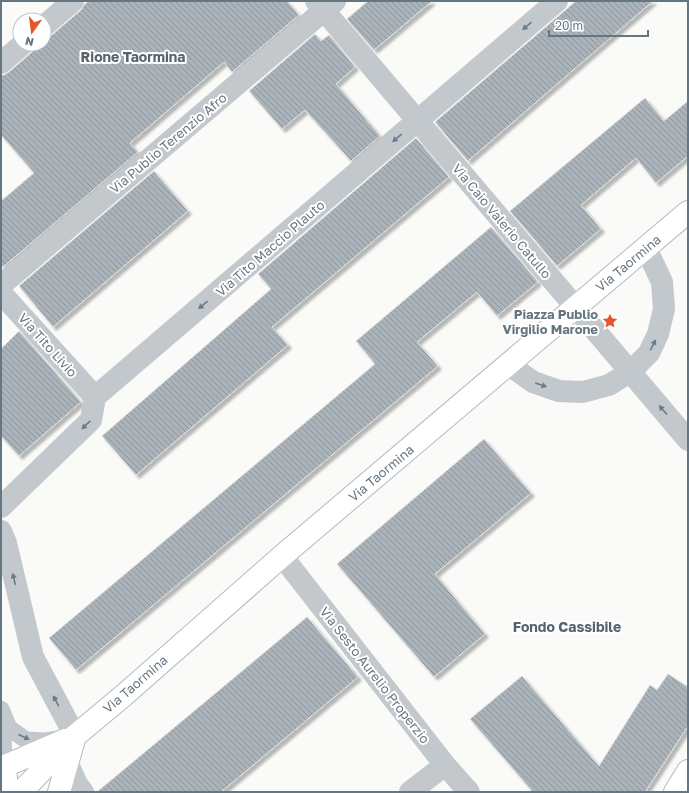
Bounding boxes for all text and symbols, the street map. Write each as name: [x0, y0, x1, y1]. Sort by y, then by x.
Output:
north arrow: [12, 12, 52, 52]
scale bar: [549, 12, 648, 38]
text: 20 m: [555, 18, 583, 33]
one-way arrow: [522, 22, 533, 31]
text: N: [24, 35, 35, 50]
district label: Rione Taormina: [81, 48, 185, 65]
street label: Via Publio Terenzio Afro: [106, 89, 230, 197]
one-way arrow: [392, 134, 402, 143]
street label: Via Caio Valerio Catullo: [449, 160, 555, 282]
street label: Via Tito Maccio Plauto: [212, 196, 328, 300]
street label: Via Taormina: [592, 231, 664, 295]
one-way arrow: [198, 300, 207, 309]
place label: Piazza Publio Virgilio Marone: [502, 306, 598, 337]
street label: Via Tito Livio: [15, 310, 81, 380]
place icon: Piazza Publio Virgilio Marone: [601, 312, 619, 330]
one-way arrow: [649, 339, 656, 351]
one-way arrow: [535, 382, 547, 388]
one-way arrow: [658, 405, 667, 416]
one-way arrow: [81, 420, 91, 430]
street label: Via Taormina: [345, 441, 417, 505]
one-way arrow: [11, 573, 17, 585]
street label: Via Sesto Aurelio Properzio: [317, 603, 434, 747]
district label: Fondo Cassibile: [513, 618, 621, 635]
street label: Via Taormina: [99, 652, 171, 716]
one-way arrow: [53, 695, 60, 707]
one-way arrow: [18, 734, 30, 741]

